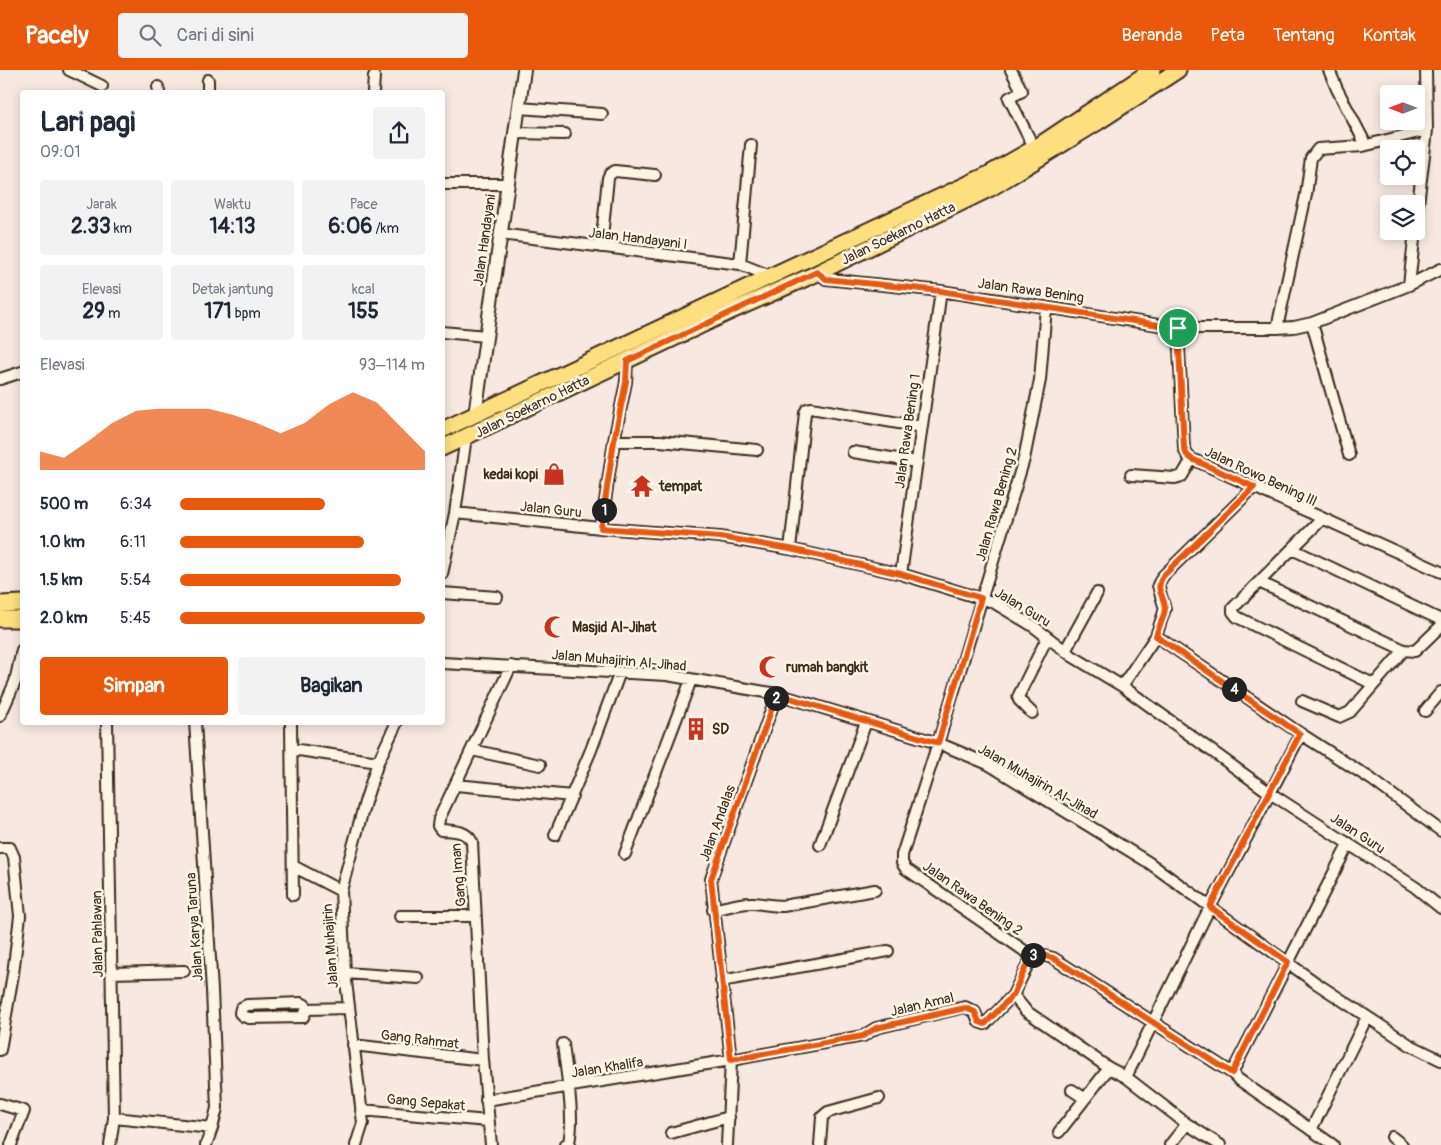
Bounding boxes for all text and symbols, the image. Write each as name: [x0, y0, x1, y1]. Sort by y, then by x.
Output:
search box: [118, 13, 468, 58]
text: Pacely: [25, 21, 88, 50]
icon: search: [136, 21, 164, 49]
text: Cari di sini: [176, 23, 254, 47]
text: Beranda: [1122, 24, 1182, 47]
text: Peta: [1210, 24, 1245, 47]
text: Tentang: [1273, 24, 1335, 47]
text: Kontak: [1363, 24, 1416, 47]
north arrow: [1380, 85, 1425, 130]
map controls: [1380, 85, 1425, 240]
text: Lari pagi: [40, 105, 135, 140]
button: share: [373, 107, 425, 159]
button: locate: [1380, 140, 1425, 185]
text: 09:01: [40, 142, 81, 162]
street label: Jalan Handayani: [470, 193, 499, 287]
button: layers: [1380, 195, 1425, 240]
text: Jarak: [86, 196, 117, 213]
text: Waktu: [214, 196, 251, 213]
text: Pace: [350, 196, 377, 213]
street label: Jalan Soekarno Hatta: [838, 198, 958, 268]
text: 2.33: [71, 213, 111, 240]
text: 14:13: [210, 213, 255, 240]
text: 6:06: [328, 213, 373, 240]
text: km: [111, 220, 132, 237]
text: /km: [373, 220, 399, 237]
street label: Jalan Handayani I: [588, 224, 688, 253]
street label: Jalan Rawa Bening: [977, 275, 1085, 306]
text: Elevasi: [82, 281, 121, 298]
text: Detak jantung: [192, 281, 273, 298]
text: kcal: [352, 281, 375, 298]
text: 29: [82, 298, 105, 325]
text: 171: [204, 298, 232, 325]
text: 155: [348, 298, 379, 325]
text: m: [105, 305, 121, 322]
text: bpm: [232, 305, 261, 322]
pin: [1157, 307, 1199, 349]
icon: arrive: [1164, 314, 1192, 342]
text: Elevasi: [40, 355, 85, 375]
text: 93–114 m: [359, 355, 425, 375]
street label: Jalan Soekarno Hatta: [472, 371, 592, 441]
street label: Jalan Rawa Bening 1: [891, 373, 924, 489]
street label: Jalan Rowo Bening lll: [1202, 443, 1320, 510]
street label: Jalan Rawa Bening 2: [972, 445, 1021, 563]
shop icon: kedai kopi: [541, 461, 567, 487]
place label: kedai kopi: [483, 466, 538, 483]
temple icon: tempat: [629, 473, 655, 499]
place label: tempat: [658, 478, 703, 495]
text: 500 m: [40, 494, 88, 514]
text: 6:34: [120, 494, 152, 514]
street label: Jalan Guru: [519, 498, 583, 521]
pin: 1: [592, 498, 616, 522]
text: 1: [602, 502, 607, 519]
text: 1.0 km: [40, 532, 85, 552]
text: 6:11: [120, 532, 146, 552]
text: 1.5 km: [40, 570, 83, 590]
text: 5:54: [120, 570, 151, 590]
street label: Jalan Guru: [992, 584, 1054, 631]
text: 2.0 km: [40, 608, 88, 628]
text: 5:45: [120, 608, 151, 628]
mosque icon: Masjid Al-Jihat: [542, 614, 568, 640]
place label: Masjid Al-Jihat: [572, 619, 657, 636]
street label: Jalan Muhajirin Al-Jihad: [551, 646, 687, 675]
mosque icon: rumah bangkit: [757, 654, 783, 680]
button: Simpan: [40, 657, 228, 715]
button: Bagikan: [238, 657, 425, 715]
place label: rumah bangkit: [786, 659, 868, 676]
pin: 4: [1222, 676, 1246, 702]
text: 4: [1230, 681, 1239, 698]
pin: 2: [764, 686, 788, 710]
text: 2: [773, 690, 780, 707]
building icon: SD: [683, 716, 709, 742]
place label: SD: [712, 721, 729, 738]
street label: Jalan Muhajirin Al-Jihad: [975, 740, 1101, 823]
street label: Jalan Andalas: [696, 782, 739, 864]
street label: Jalan Guru: [1327, 809, 1388, 857]
street label: Gang Iman: [447, 842, 470, 907]
street label: Jalan Rawa Bening 2: [920, 858, 1026, 939]
street label: Jalan Karya Taruna: [182, 872, 207, 982]
street label: Jalan Pahlawan: [88, 890, 107, 978]
street label: Jalan Muhajirin: [319, 903, 342, 989]
pin: 3: [1020, 942, 1046, 968]
text: 3: [1030, 947, 1037, 964]
street label: Jalan Amal: [889, 989, 956, 1020]
street label: Gang Rahmat: [380, 1026, 460, 1053]
street label: Jalan Khalifa: [570, 1053, 644, 1082]
street label: Gang Sepakat: [386, 1091, 466, 1114]

